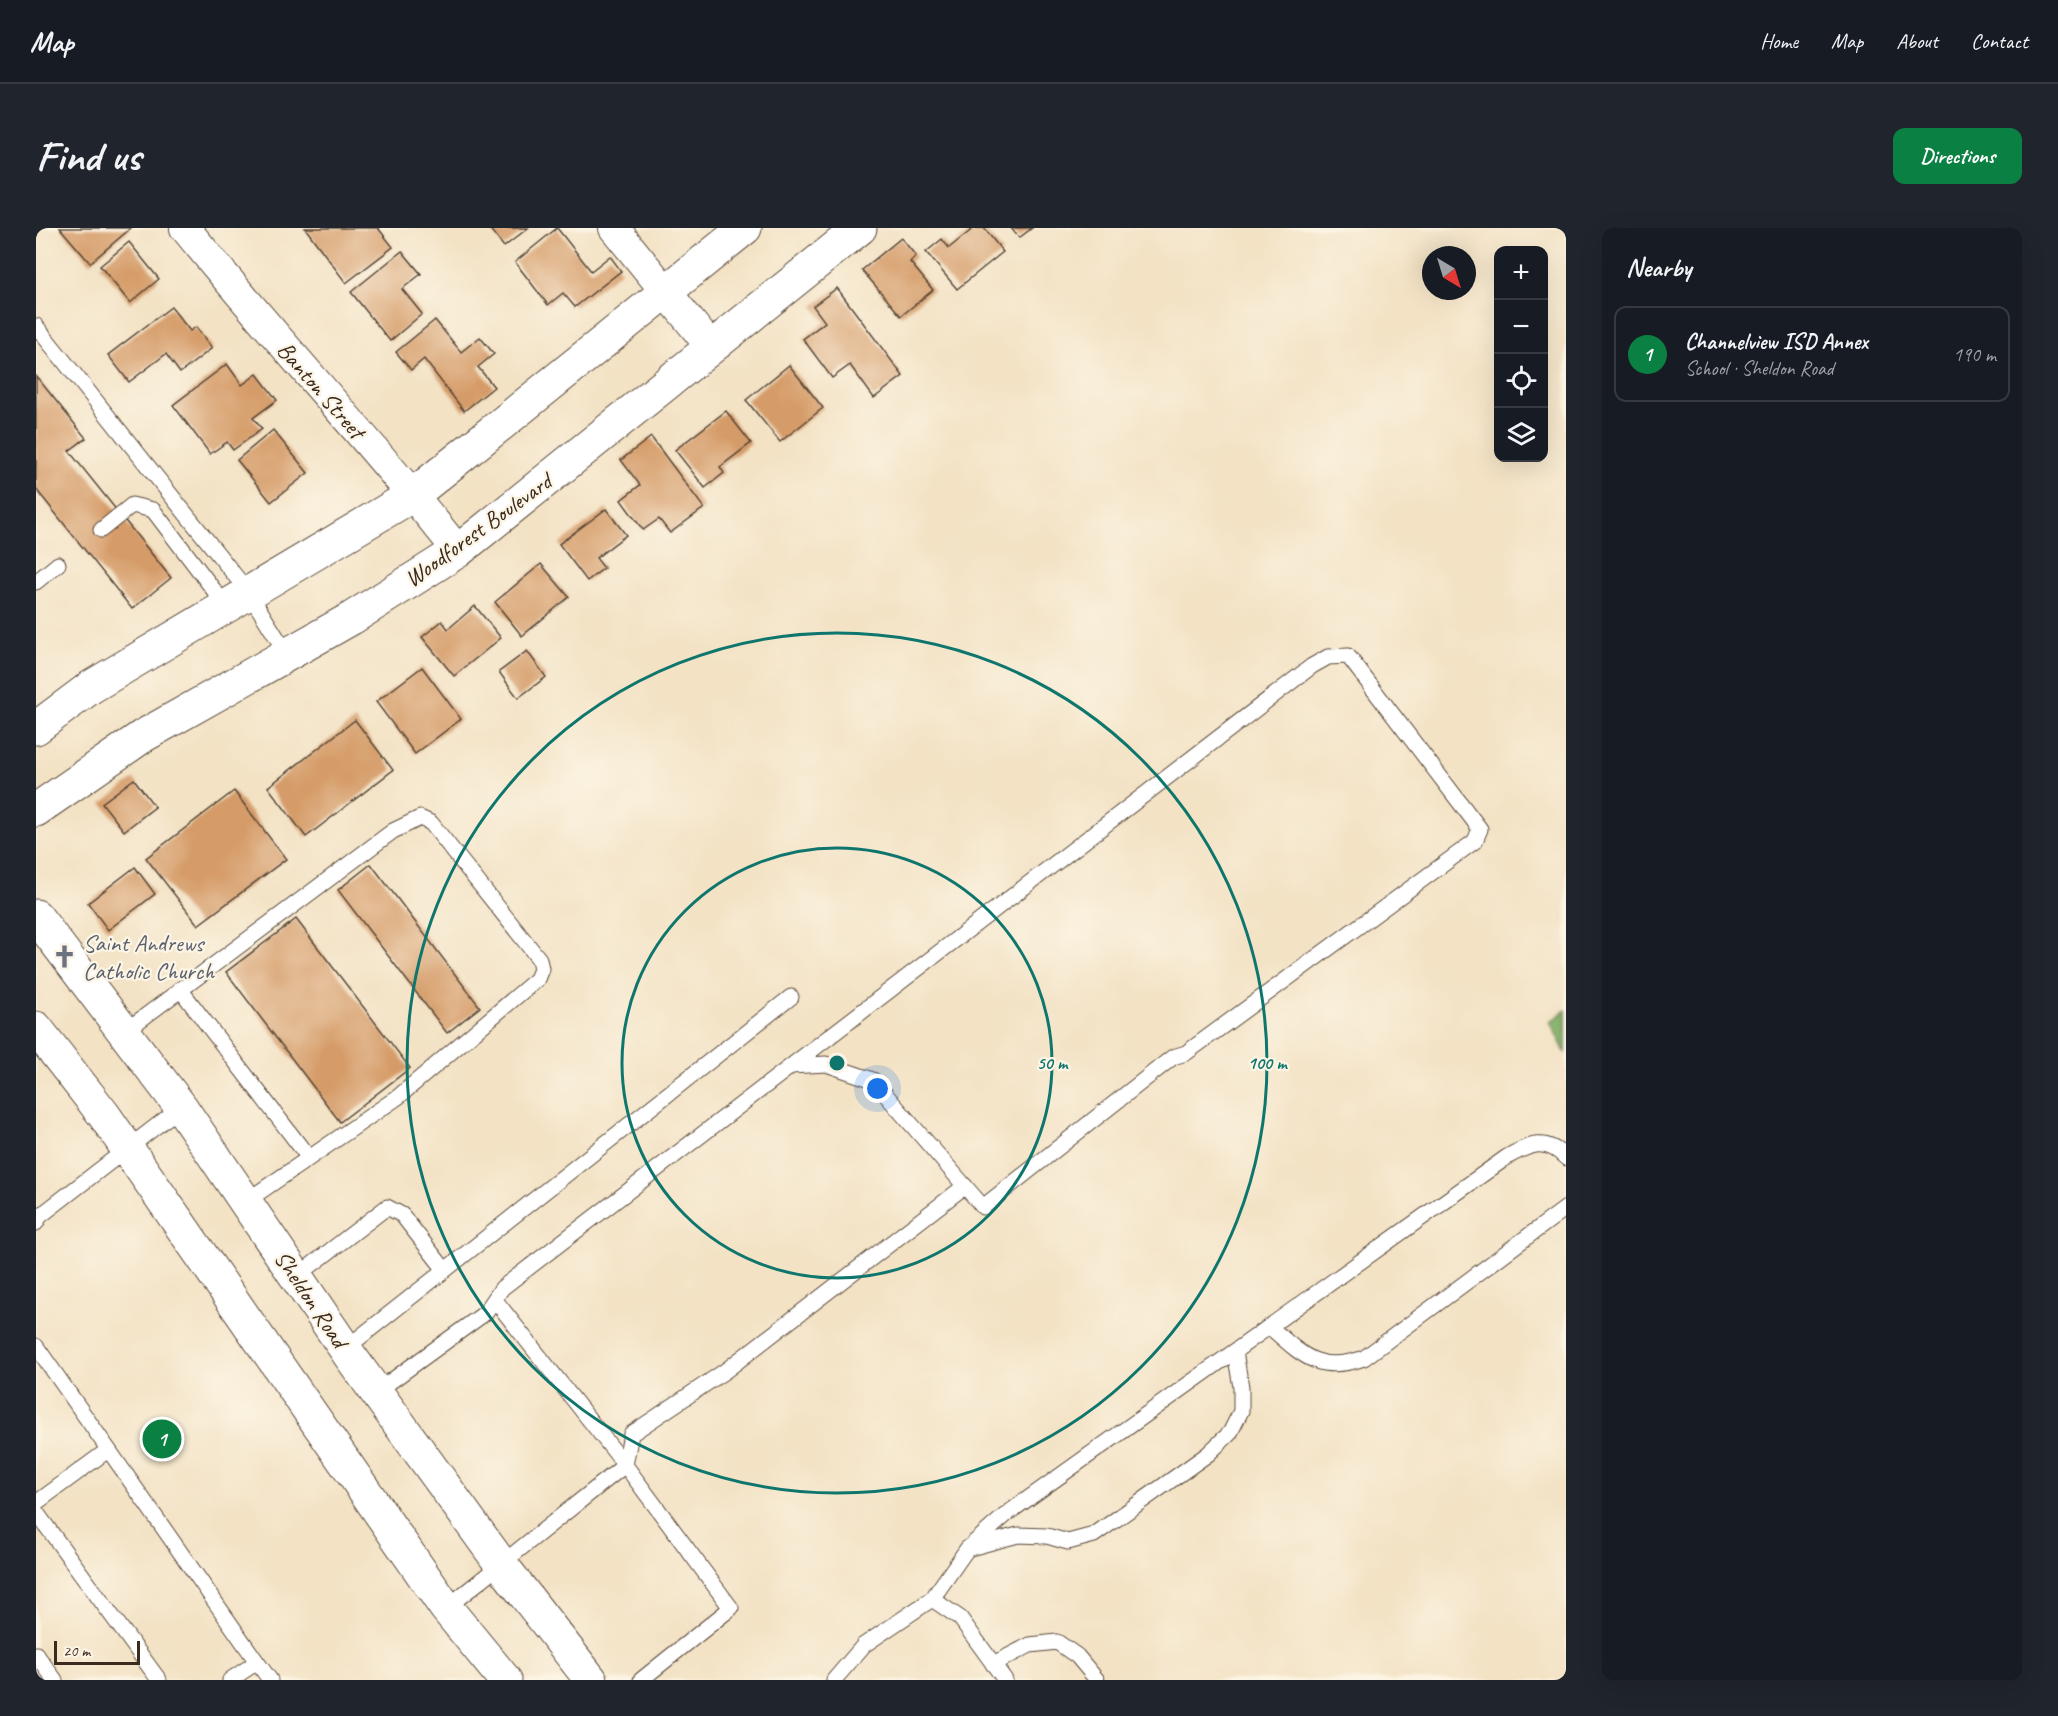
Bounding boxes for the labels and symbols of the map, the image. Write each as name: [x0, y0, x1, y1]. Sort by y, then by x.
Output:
north arrow: [1422, 246, 1476, 300]
street label: Banton Street: [271, 335, 373, 447]
street label: Woodforest Boulevard: [398, 464, 560, 594]
place label: Saint Andrews Catholic Church: [83, 928, 215, 986]
church icon: Saint Andrews Catholic Church: [52, 944, 78, 970]
text: 50 m: [1037, 1052, 1069, 1074]
text: 100 m: [1248, 1052, 1288, 1074]
centre of rings: [827, 1053, 847, 1073]
your location: [863, 1074, 892, 1103]
street label: Sheldon Road: [268, 1245, 356, 1356]
pin: 1: [142, 1416, 182, 1462]
scale bar: [54, 1638, 140, 1666]

